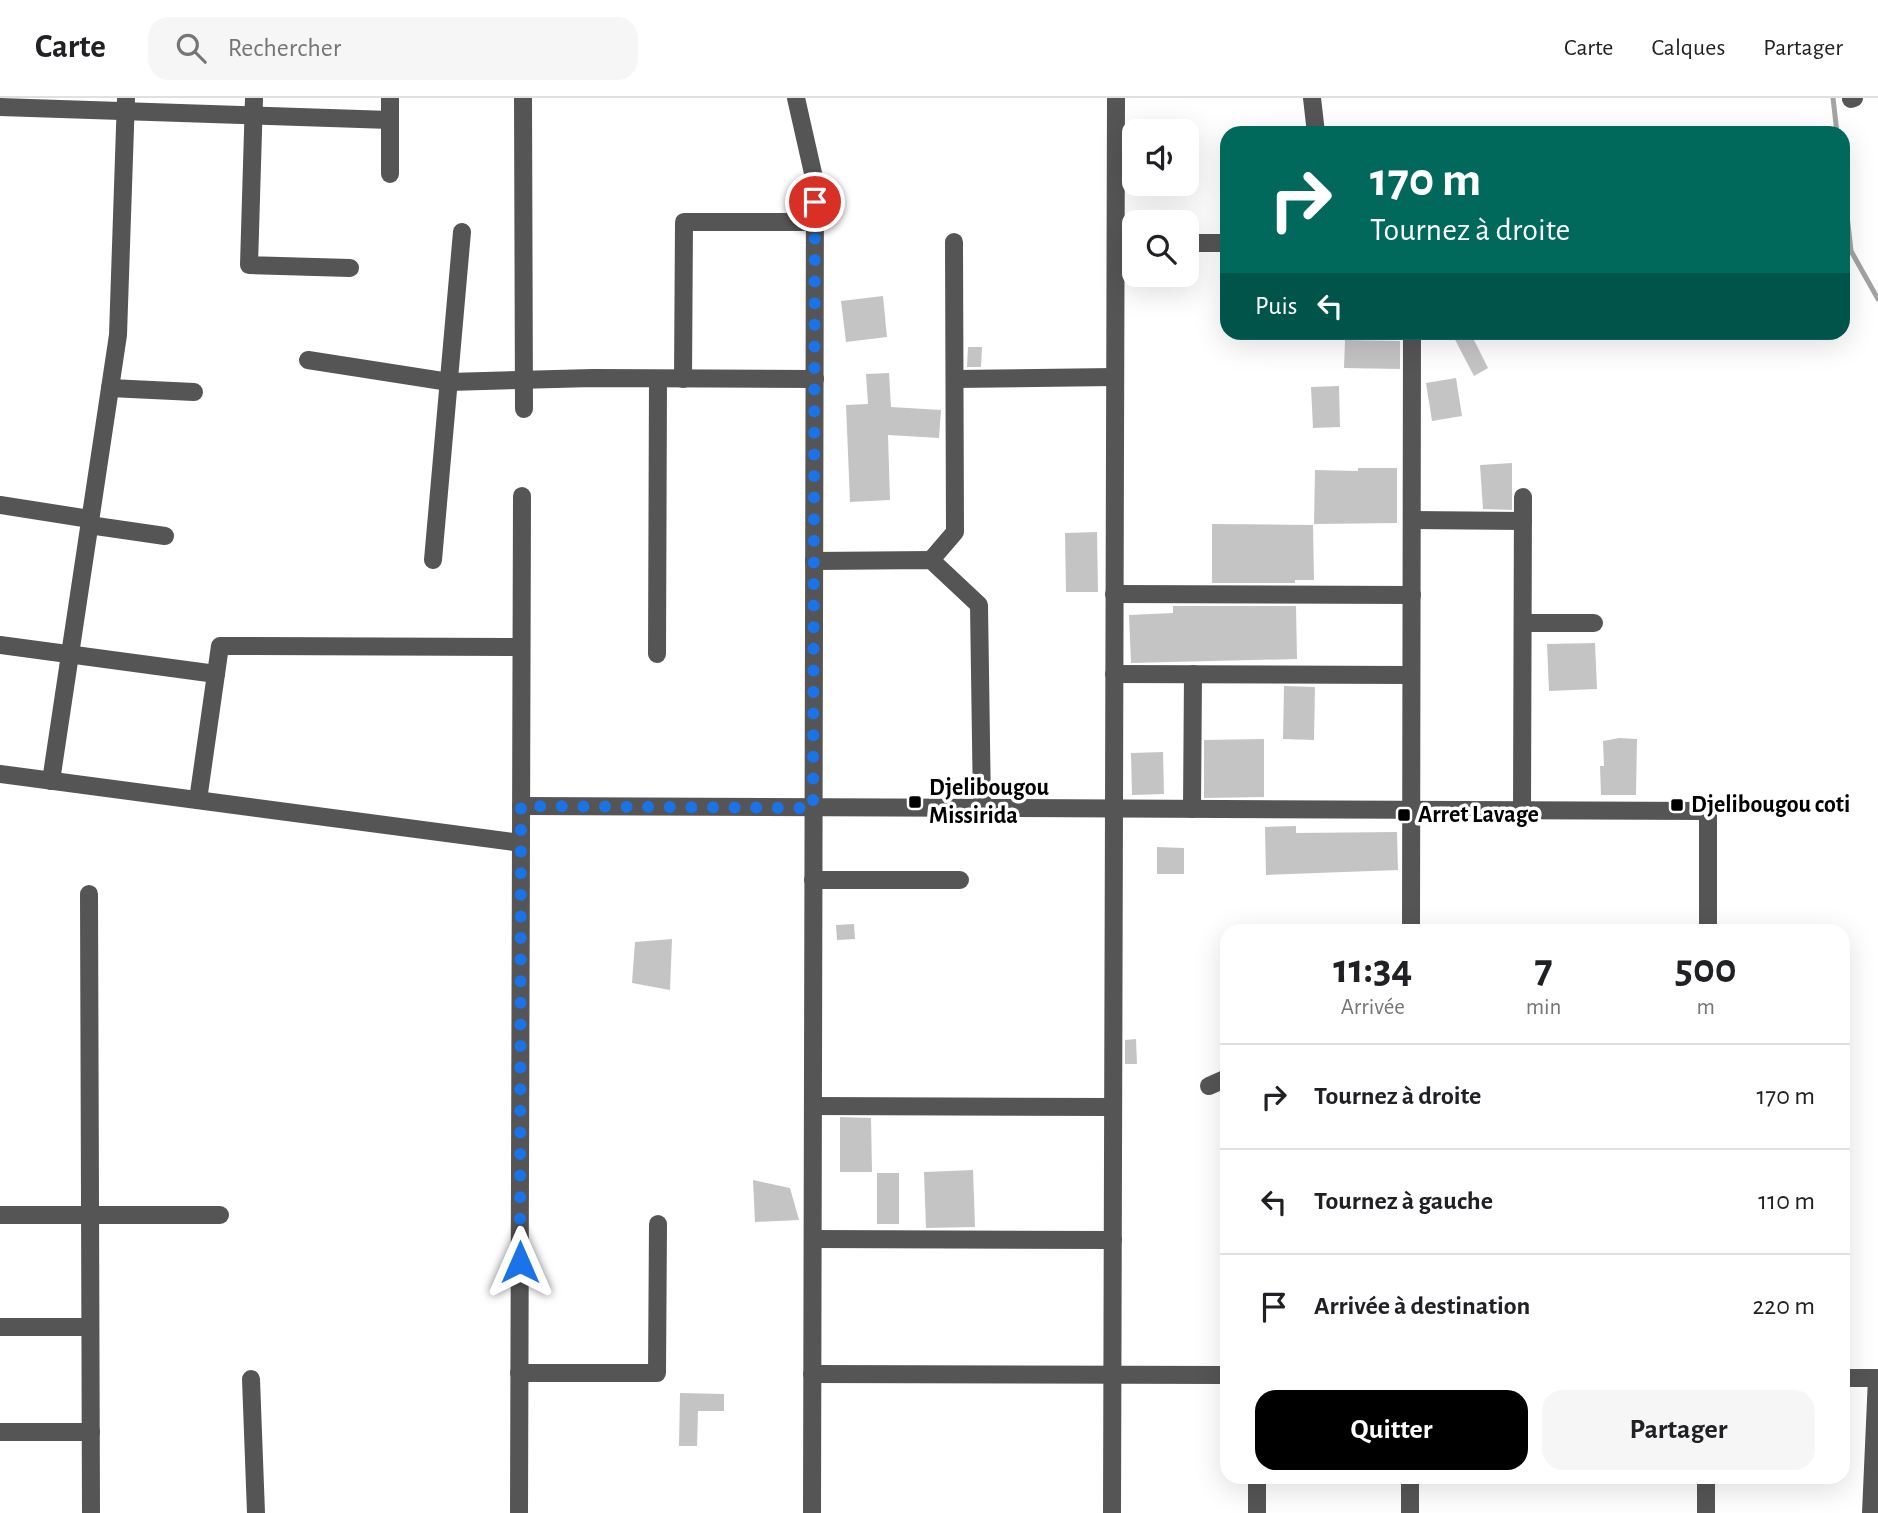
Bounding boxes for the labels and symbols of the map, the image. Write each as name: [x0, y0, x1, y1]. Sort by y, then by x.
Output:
pin: [785, 172, 845, 232]
place label: Djelibougou Missirida: [929, 776, 1050, 828]
place label: Djelibougou coti: [1691, 793, 1850, 817]
marker: Djelibougou Missirida: [907, 794, 923, 810]
marker: Djelibougou coti: [1669, 797, 1685, 813]
place label: Arret Lavage: [1418, 803, 1539, 827]
marker: Arret Lavage: [1396, 807, 1412, 823]
position arrow: [483, 1225, 557, 1299]

